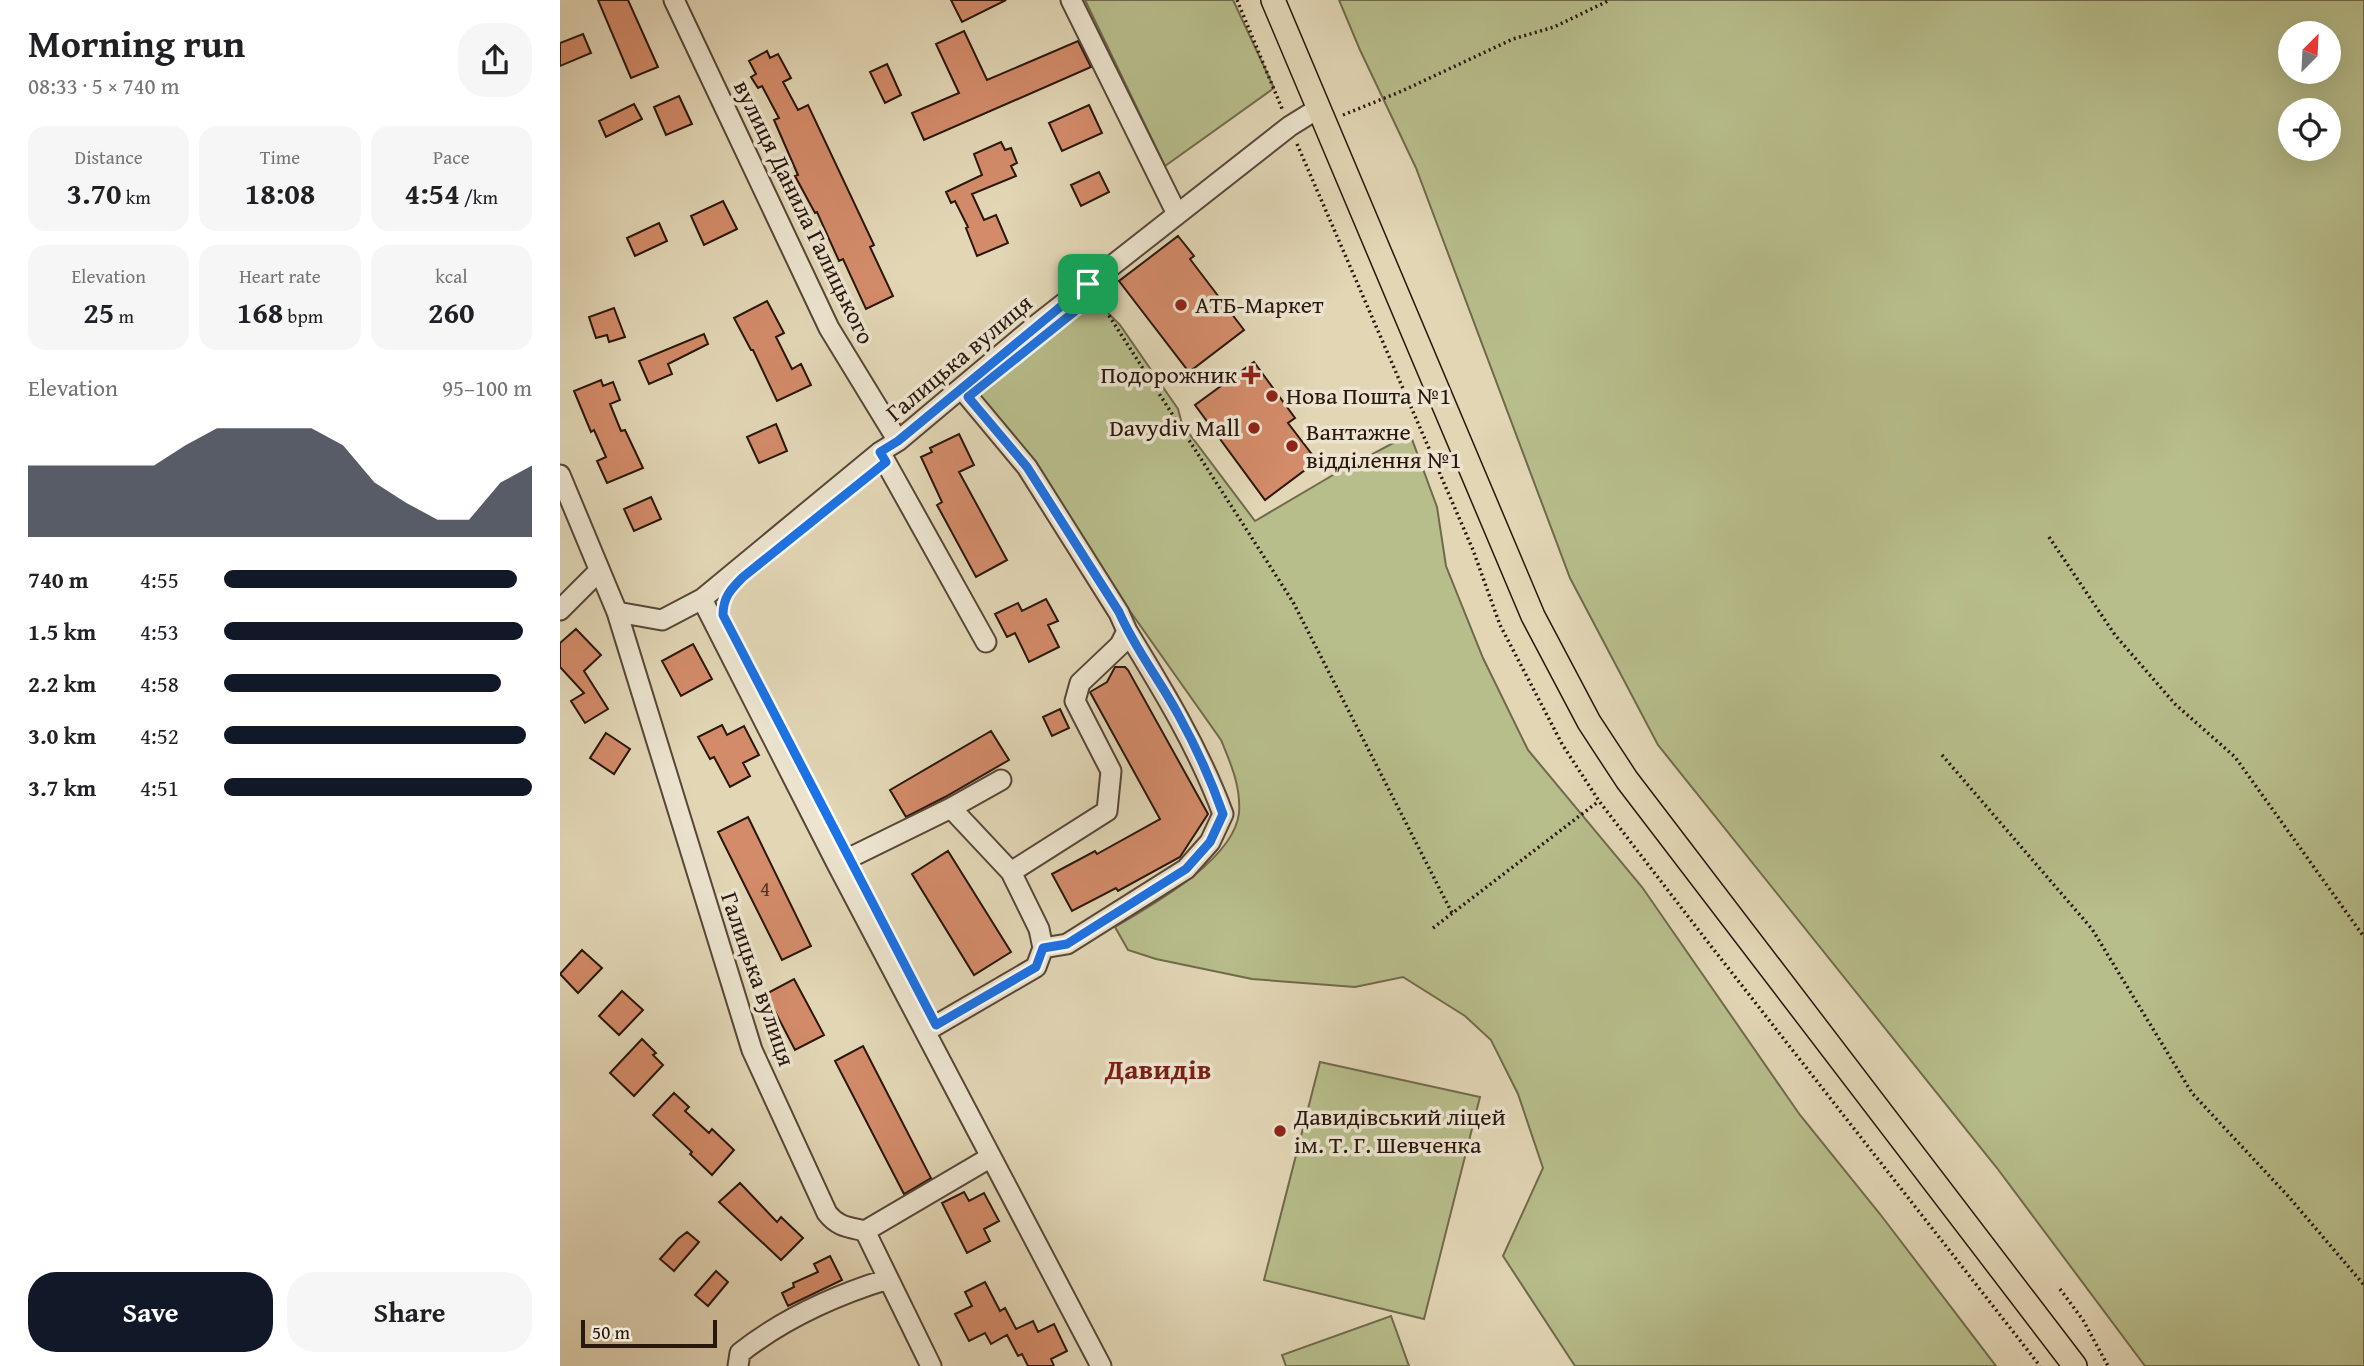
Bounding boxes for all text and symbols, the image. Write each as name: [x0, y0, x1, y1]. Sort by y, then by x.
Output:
text: Morning run: [28, 15, 245, 71]
north arrow: [2278, 21, 2342, 84]
map controls: [2278, 21, 2341, 161]
button: share: [458, 23, 532, 97]
text: 08:33 · 5 × 740 m: [28, 69, 180, 102]
street label: вулиця Данила Галицького: [725, 74, 884, 350]
button: locate: [2278, 98, 2341, 161]
text: Distance: [75, 143, 143, 171]
text: Time: [260, 143, 300, 171]
text: Pace: [433, 143, 470, 171]
text: 3.70: [66, 171, 122, 215]
text: 18:08: [245, 171, 315, 215]
text: 4:54: [405, 171, 460, 215]
text: km: [122, 183, 151, 211]
text: /km: [460, 183, 498, 211]
pin: [1058, 254, 1118, 314]
text: Elevation: [71, 262, 146, 290]
text: Heart rate: [239, 262, 321, 290]
text: kcal: [435, 262, 468, 290]
icon: arrive: [1069, 265, 1107, 303]
street label: Галицька вулиця: [878, 286, 1040, 430]
place label: АТБ-Маркет: [1195, 287, 1324, 322]
text: 25: [83, 290, 114, 334]
text: 168: [237, 290, 283, 334]
text: 260: [428, 290, 475, 334]
marker: АТБ-Маркет: [1173, 297, 1189, 313]
text: m: [114, 302, 134, 330]
text: bpm: [283, 302, 323, 330]
place label: Подорожник: [1100, 357, 1237, 392]
marker: Подорожник: [1243, 367, 1259, 383]
text: Elevation: [28, 371, 118, 404]
text: 95–100 m: [442, 371, 532, 404]
place label: Нова Пошта №1: [1286, 378, 1451, 413]
marker: Нова Пошта №1: [1264, 388, 1280, 404]
place label: Davydiv Mall: [1109, 410, 1240, 445]
place label: Вантажне відділення №1: [1306, 414, 1461, 477]
marker: Davydiv Mall: [1246, 420, 1262, 436]
marker: Вантажне відділення №1: [1284, 438, 1300, 454]
text: 740 m: [28, 563, 89, 596]
text: 4:55: [140, 563, 179, 596]
text: 1.5 km: [28, 615, 96, 648]
text: 4:53: [140, 615, 179, 648]
text: 2.2 km: [28, 667, 96, 700]
text: 4:58: [140, 667, 179, 700]
text: 3.0 km: [28, 719, 96, 752]
text: 4:52: [140, 719, 179, 752]
text: 3.7 km: [28, 771, 96, 804]
text: 4:51: [140, 771, 179, 804]
house number: 4: [760, 873, 770, 904]
street label: Галицька вулиця: [712, 887, 805, 1071]
district label: Давидів: [1104, 1048, 1211, 1089]
place label: Давидівський ліцей ім. Т. Г. Шевченка: [1293, 1099, 1506, 1162]
marker: Давидівський ліцей ім. Т. Г. Шевченка: [1272, 1123, 1288, 1139]
button: Save: [28, 1272, 273, 1352]
button: Share: [287, 1272, 532, 1352]
scale bar: [581, 1317, 718, 1349]
text: 50 m: [592, 1318, 630, 1346]

